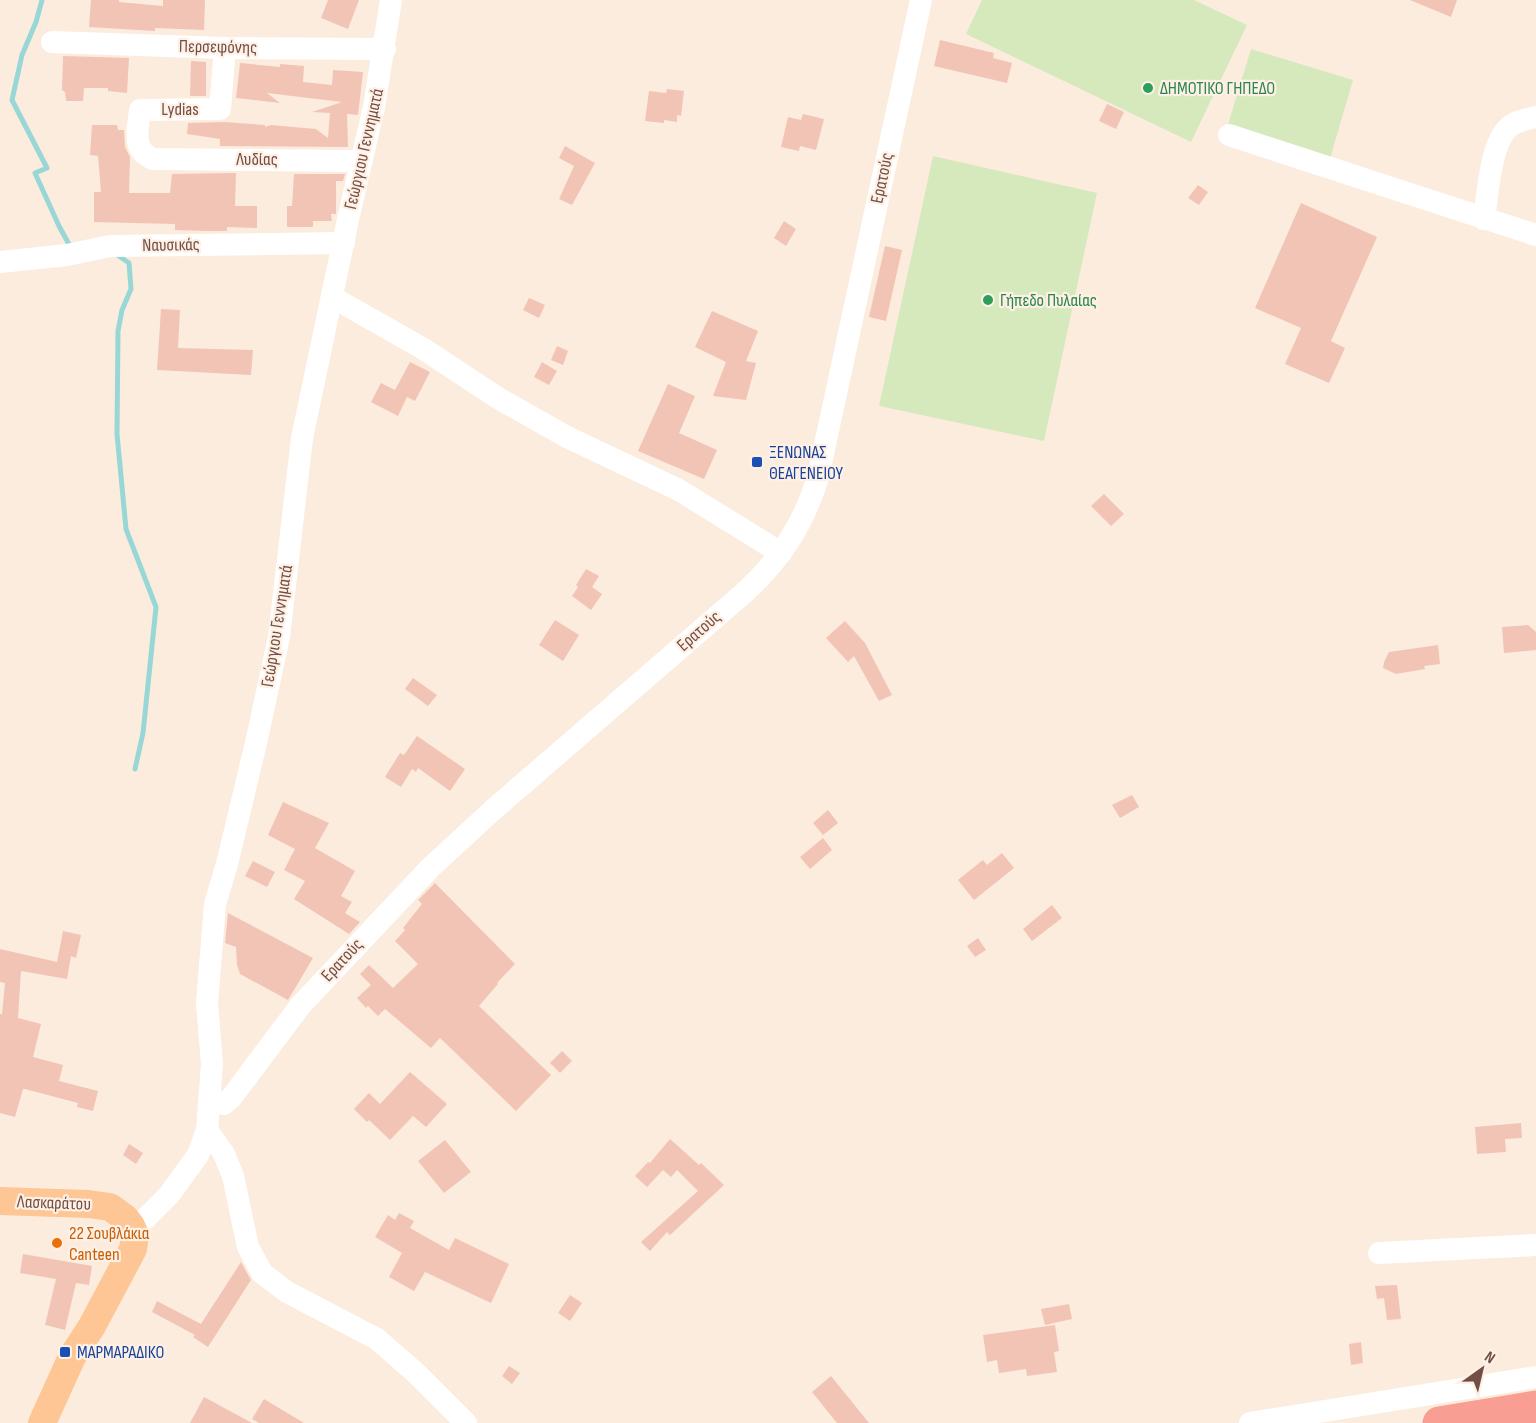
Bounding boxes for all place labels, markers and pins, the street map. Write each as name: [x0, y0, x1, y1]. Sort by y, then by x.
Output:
place label: ΔΗΜΟΤΙΚΟ ΓΗΠΕΔΟ: [1160, 78, 1275, 99]
marker: ΔΗΜΟΤΙΚΟ ΓΗΠΕΔΟ: [1141, 81, 1155, 95]
place label: Γήπεδο Πυλαίας: [1000, 290, 1097, 311]
marker: Γήπεδο Πυλαίας: [981, 293, 995, 307]
place label: ΞΕΝΩΝΑΣ ΘΕΑΓΕΝΕΙΟΥ: [769, 442, 844, 484]
marker: ΞΕΝΩΝΑΣ ΘΕΑΓΕΝΕΙΟΥ: [750, 455, 764, 469]
place label: 22 Σουβλάκια Canteen: [69, 1223, 150, 1265]
marker: 22 Σουβλάκια Canteen: [50, 1236, 64, 1250]
place label: ΜΑΡΜΑΡΑΔΙΚΟ: [77, 1342, 164, 1363]
marker: ΜΑΡΜΑΡΑΔΙΚΟ: [58, 1345, 72, 1359]

